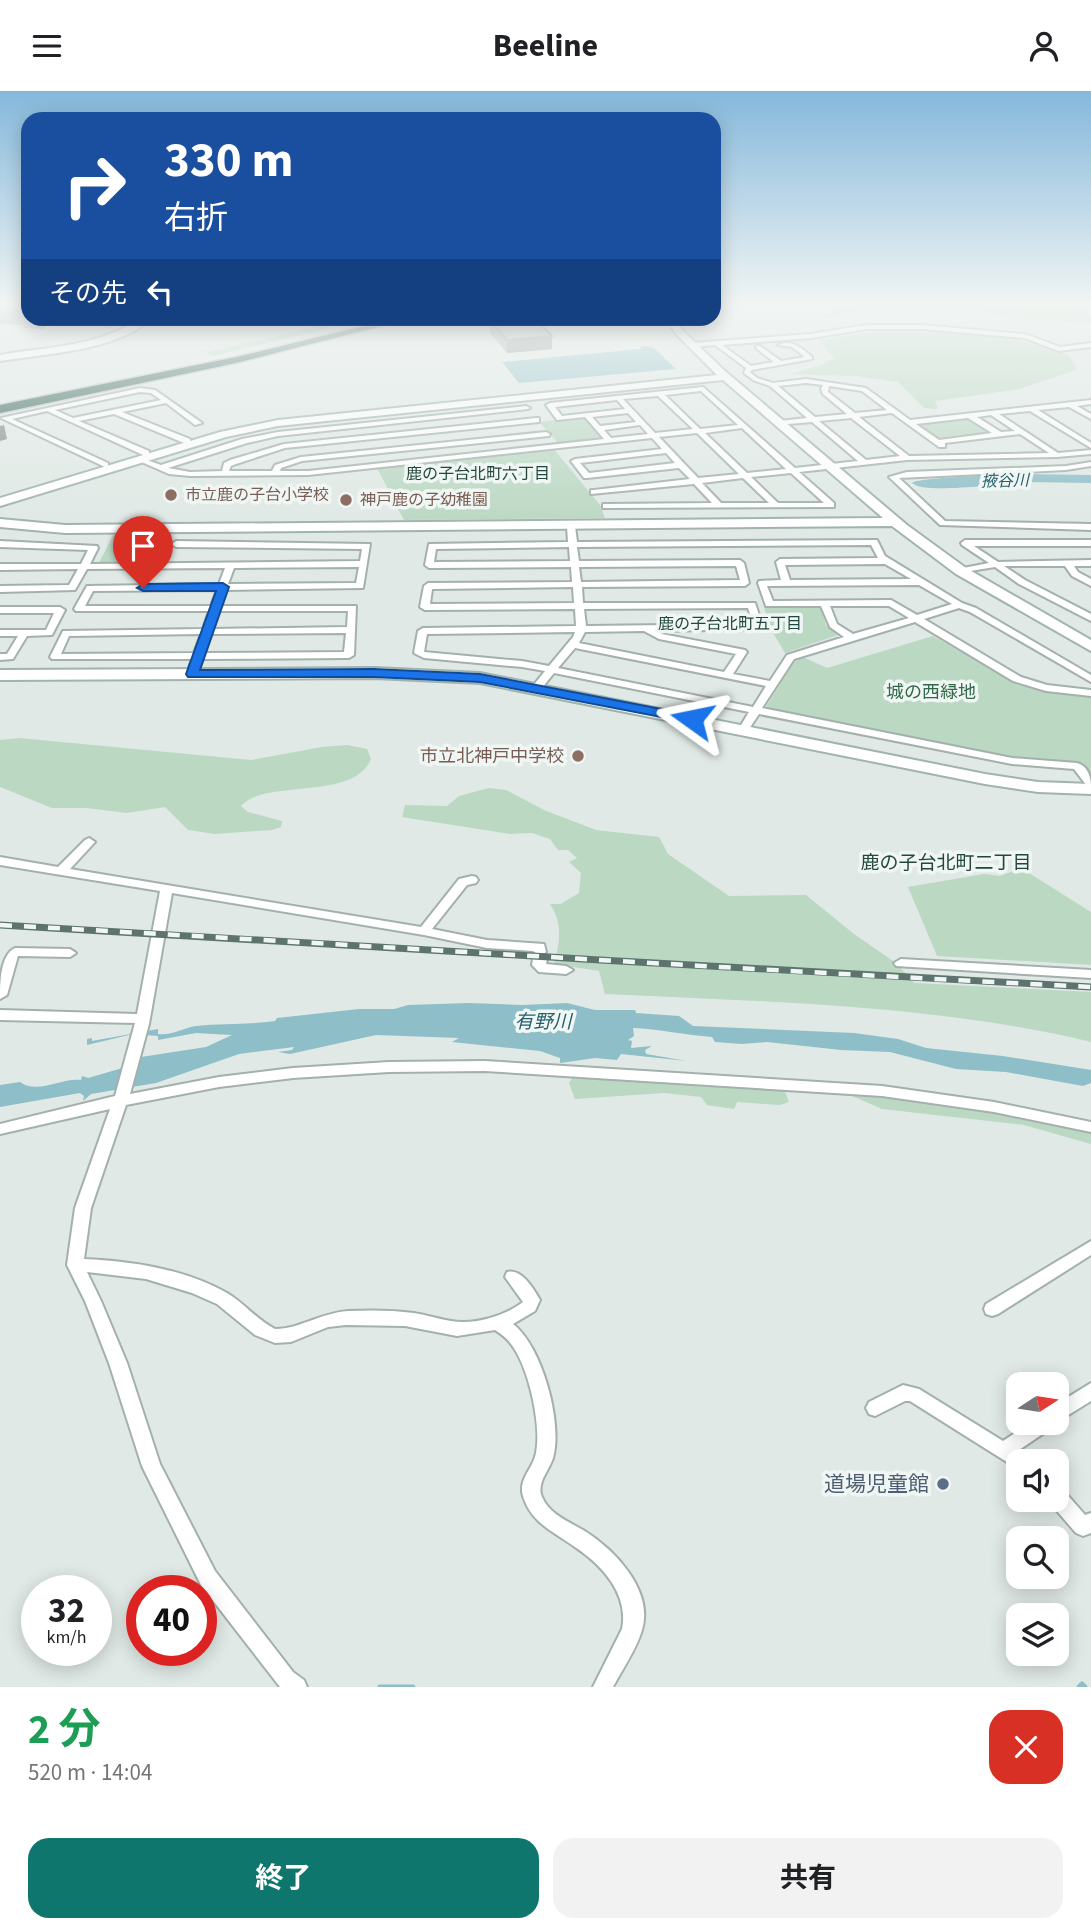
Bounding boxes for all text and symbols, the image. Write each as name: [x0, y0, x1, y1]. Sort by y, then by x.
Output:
text: Beeline: [493, 23, 598, 69]
icon: menu: [28, 27, 66, 65]
icon: person: [1025, 27, 1063, 65]
text: 330 m: [164, 126, 293, 196]
icon: right: [49, 140, 140, 231]
text: 右折: [164, 195, 228, 241]
icon: left: [141, 273, 179, 311]
text: その先: [49, 275, 127, 312]
district label: 鹿の子台北町六丁目: [406, 463, 550, 485]
water label: 掖谷川: [981, 470, 1031, 492]
place label: 市立鹿の子台小学校: [185, 484, 329, 506]
marker: 市立鹿の子台小学校: [163, 487, 179, 503]
place label: 神戸鹿の子幼稚園: [360, 489, 488, 511]
marker: 神戸鹿の子幼稚園: [338, 492, 354, 508]
pin: [113, 516, 173, 588]
icon: arrive: [124, 527, 162, 565]
district label: 鹿の子台北町五丁目: [658, 613, 802, 635]
park label: 城の西緑地: [886, 680, 976, 705]
position arrow: [655, 682, 729, 756]
place label: 市立北神戸中学校: [420, 744, 564, 769]
marker: 市立北神戸中学校: [570, 748, 586, 764]
district label: 鹿の子台北町二丁目: [860, 850, 1032, 877]
water label: 有野川: [514, 1009, 573, 1036]
north arrow: [1006, 1372, 1069, 1435]
map controls: [1006, 1372, 1069, 1666]
button: sound: [1006, 1449, 1069, 1512]
place label: 道場児童館: [824, 1469, 929, 1499]
marker: 道場児童館: [935, 1476, 951, 1492]
button: search: [1006, 1526, 1069, 1589]
speed limit sign: 40: [126, 1575, 217, 1666]
text: 32: [48, 1586, 85, 1636]
button: layers: [1006, 1603, 1069, 1666]
text: km/h: [47, 1625, 86, 1650]
text: 2 分: [28, 1700, 101, 1760]
button: close: [989, 1710, 1063, 1784]
text: 520 m · 14:04: [28, 1756, 152, 1789]
button: 終了: [28, 1838, 539, 1918]
button: 共有: [553, 1838, 1063, 1918]

